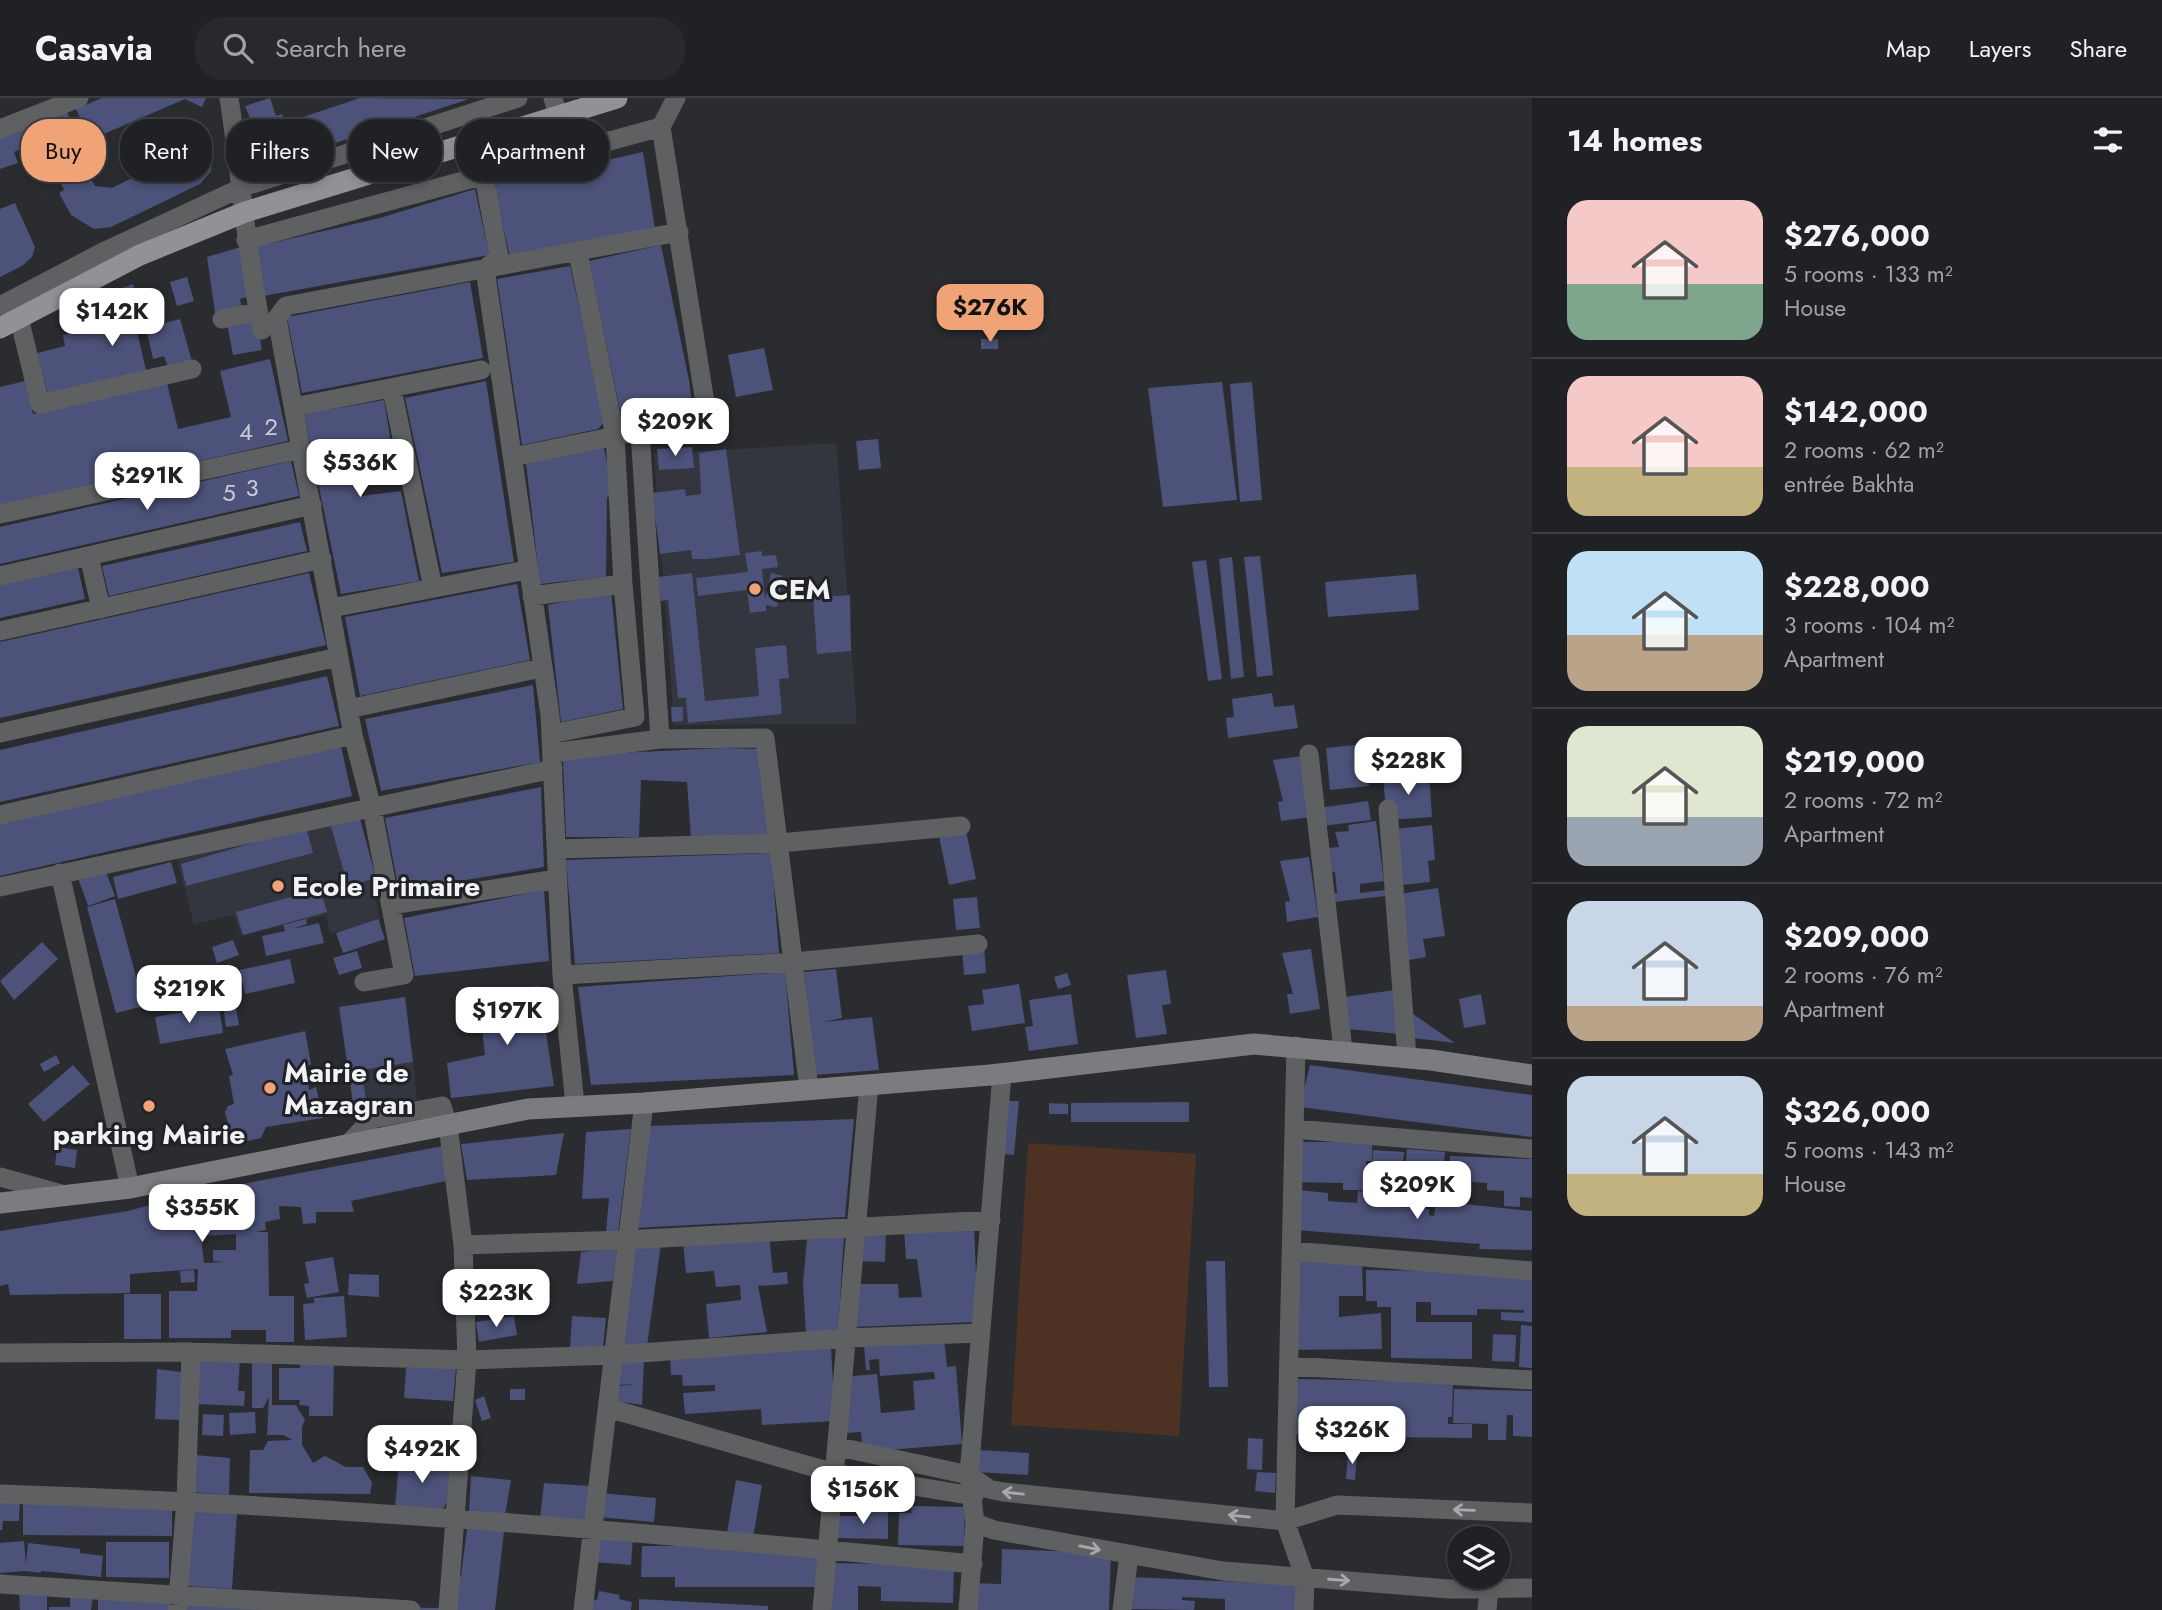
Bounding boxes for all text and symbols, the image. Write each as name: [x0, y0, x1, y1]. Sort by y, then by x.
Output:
search box: [195, 17, 685, 80]
text: Casavia: [35, 25, 153, 72]
icon: search: [219, 29, 257, 67]
text: Search here: [275, 29, 406, 67]
text: Map: [1886, 31, 1931, 66]
text: Layers: [1969, 31, 2031, 66]
text: Share: [2069, 31, 2127, 66]
chip: Buy: [21, 119, 106, 182]
chip: Rent: [120, 119, 212, 182]
chip: Filters: [226, 119, 334, 182]
chip: New: [348, 119, 442, 182]
chip: Apartment: [456, 119, 609, 182]
text: 14 homes: [1567, 119, 1702, 162]
icon: filters: [2089, 121, 2127, 159]
text: $276,000: [1784, 214, 1930, 257]
icon: home: [1623, 228, 1707, 312]
text: 5 rooms · 133 m²: [1784, 257, 1953, 291]
pin: $276K: [941, 285, 1039, 344]
pin: $142K: [63, 288, 161, 348]
text: $276K: [953, 290, 1027, 324]
text: House: [1784, 291, 1846, 325]
text: $142K: [75, 294, 149, 328]
text: $142,000: [1784, 390, 1928, 433]
pin: $209K: [626, 398, 724, 458]
text: $209K: [637, 404, 713, 438]
icon: home: [1623, 404, 1707, 488]
house number: 2: [264, 409, 278, 444]
house number: 4: [239, 414, 253, 449]
text: 2 rooms · 62 m²: [1784, 433, 1944, 467]
pin: $536K: [311, 440, 409, 499]
text: $536K: [323, 445, 397, 479]
pin: $291K: [98, 452, 196, 512]
text: $291K: [111, 458, 183, 492]
text: entrée Bakhta: [1784, 467, 1914, 501]
house number: 3: [245, 470, 259, 505]
house number: 5: [222, 475, 236, 510]
text: $228,000: [1784, 565, 1930, 608]
place label: CEM: [769, 569, 830, 610]
icon: home: [1623, 579, 1707, 663]
marker: CEM: [747, 581, 763, 597]
text: 3 rooms · 104 m²: [1784, 608, 1954, 642]
text: Apartment: [1784, 642, 1884, 676]
pin: $228K: [1359, 738, 1457, 797]
text: $219,000: [1784, 740, 1925, 783]
text: $228K: [1371, 743, 1445, 777]
icon: home: [1623, 754, 1707, 838]
text: 2 rooms · 72 m²: [1784, 783, 1943, 817]
text: Apartment: [1784, 817, 1884, 851]
place label: Ecole Primaire: [292, 866, 480, 907]
marker: Ecole Primaire: [270, 878, 286, 894]
text: $209,000: [1784, 915, 1929, 958]
icon: home: [1623, 929, 1707, 1013]
text: 2 rooms · 76 m²: [1784, 958, 1943, 992]
pin: $219K: [140, 965, 238, 1025]
text: $219K: [153, 971, 225, 1005]
pin: $197K: [458, 988, 556, 1047]
text: Apartment: [1784, 992, 1884, 1026]
text: $197K: [472, 993, 542, 1027]
place label: Mairie de Mazagran: [284, 1052, 414, 1125]
marker: Mairie de Mazagran: [262, 1080, 278, 1096]
text: $326,000: [1784, 1090, 1930, 1133]
marker: parking Mairie: [141, 1098, 157, 1114]
icon: home: [1623, 1104, 1707, 1188]
place label: parking Mairie: [53, 1114, 245, 1155]
text: 5 rooms · 143 m²: [1784, 1133, 1954, 1167]
pin: $209K: [1368, 1162, 1466, 1221]
text: $209K: [1379, 1167, 1455, 1201]
text: House: [1784, 1167, 1846, 1201]
pin: $355K: [153, 1184, 251, 1244]
text: $355K: [165, 1190, 239, 1224]
pin: $223K: [447, 1270, 545, 1329]
text: $223K: [459, 1275, 533, 1309]
pin: $326K: [1303, 1406, 1401, 1466]
text: $326K: [1314, 1412, 1390, 1446]
pin: $492K: [373, 1426, 471, 1485]
text: $492K: [384, 1431, 460, 1465]
pin: $156K: [814, 1466, 912, 1526]
text: $156K: [827, 1472, 899, 1506]
one-way arrow: [1002, 1486, 1025, 1499]
one-way arrow: [1453, 1504, 1476, 1517]
one-way arrow: [1228, 1509, 1251, 1522]
map controls: [1447, 1526, 1510, 1589]
button: layers: [1447, 1526, 1510, 1589]
one-way arrow: [1078, 1542, 1101, 1555]
one-way arrow: [1327, 1574, 1350, 1587]

